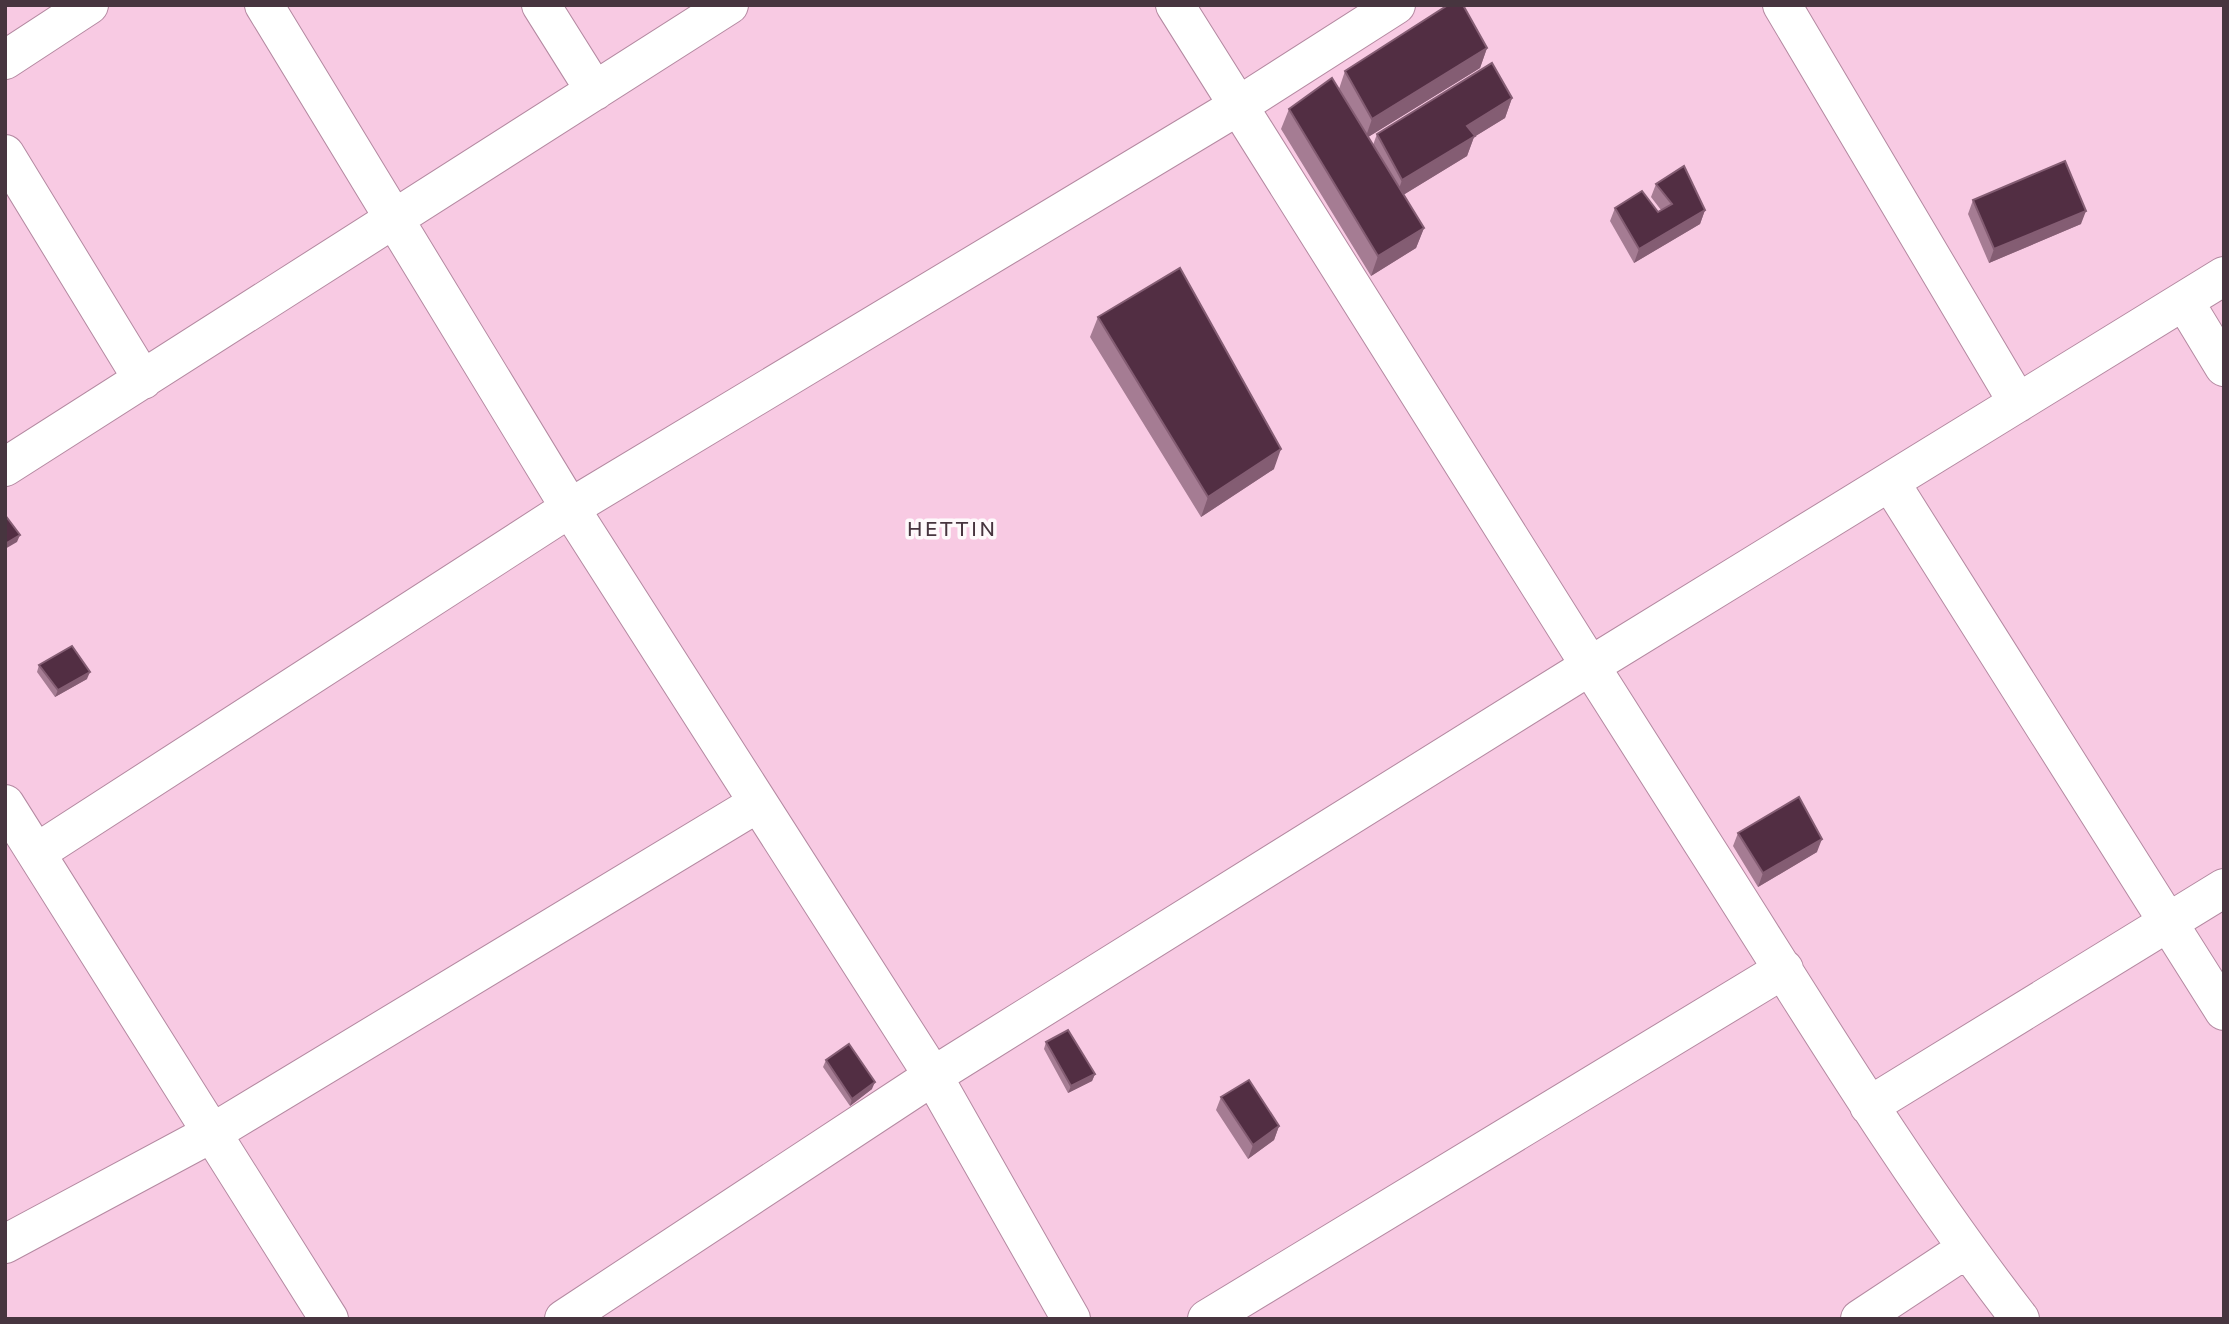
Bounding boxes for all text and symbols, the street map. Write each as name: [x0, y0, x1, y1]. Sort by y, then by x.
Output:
district label: HETTIN: [907, 515, 997, 541]

